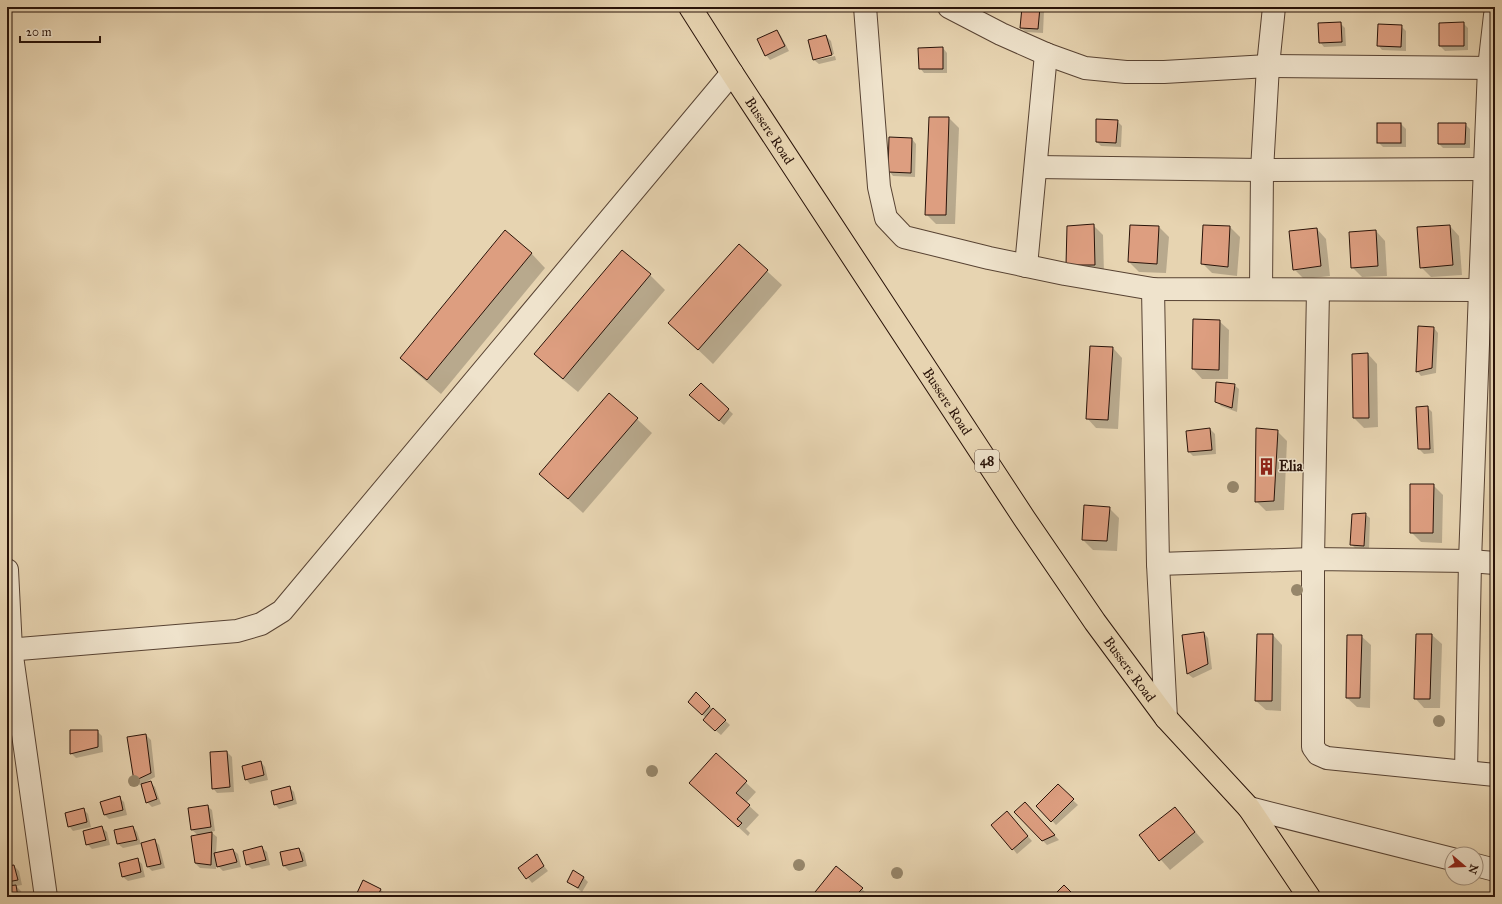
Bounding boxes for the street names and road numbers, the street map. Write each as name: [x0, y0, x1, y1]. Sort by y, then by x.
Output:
street label: Bussere Road: [742, 94, 798, 167]
street label: Bussere Road: [919, 365, 976, 438]
road number: 48: [975, 450, 999, 472]
street label: Bussere Road: [1100, 633, 1159, 705]

